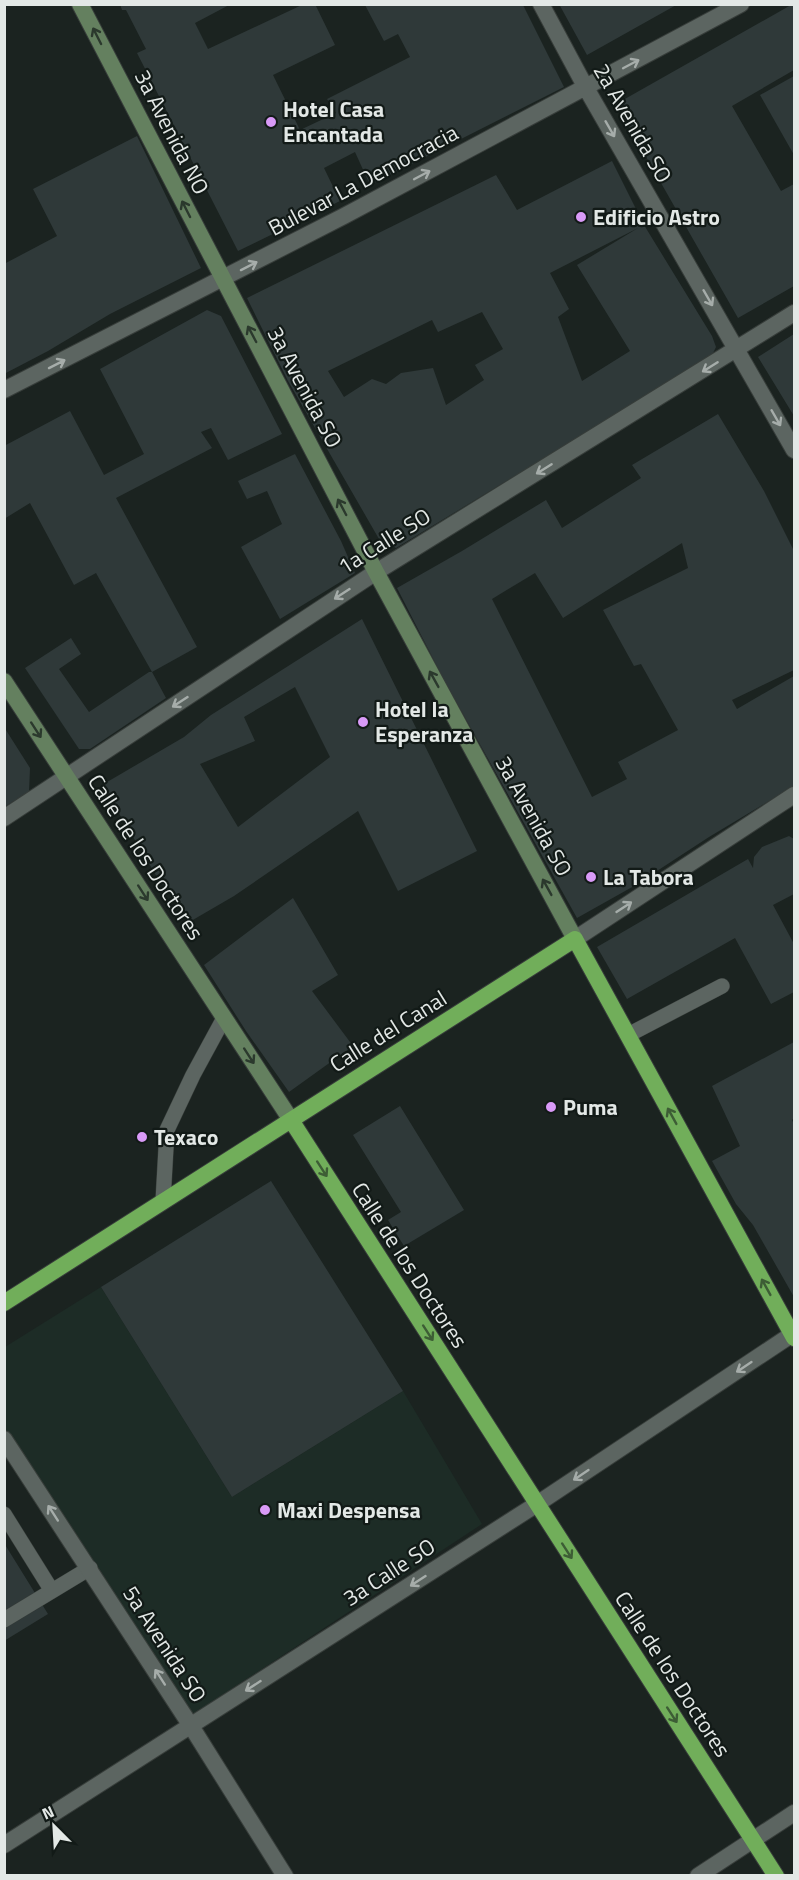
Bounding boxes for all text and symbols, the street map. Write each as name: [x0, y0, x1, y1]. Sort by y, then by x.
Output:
one-way arrow: [90, 27, 102, 45]
street label: 2a Avenida SO: [585, 57, 681, 189]
one-way arrow: [622, 58, 639, 70]
street label: 3a Avenida NO: [126, 64, 218, 200]
place label: Hotel Casa Encantada: [283, 92, 384, 151]
marker: Hotel Casa Encantada: [264, 115, 278, 129]
street label: Bulevar La Democracia: [262, 116, 464, 244]
one-way arrow: [605, 120, 616, 138]
one-way arrow: [412, 169, 430, 180]
one-way arrow: [180, 200, 192, 218]
place label: Edificio Astro: [593, 200, 720, 234]
marker: Edificio Astro: [574, 210, 588, 224]
one-way arrow: [240, 260, 257, 272]
one-way arrow: [702, 289, 714, 306]
street label: 3a Avenida SO: [259, 320, 351, 454]
one-way arrow: [246, 326, 257, 344]
one-way arrow: [47, 358, 65, 369]
one-way arrow: [702, 361, 719, 373]
one-way arrow: [771, 409, 783, 426]
one-way arrow: [536, 464, 553, 476]
street label: 1a Calle SO: [331, 499, 437, 583]
one-way arrow: [336, 499, 347, 517]
one-way arrow: [334, 588, 351, 601]
one-way arrow: [428, 671, 440, 688]
place label: Hotel la Esperanza: [375, 692, 474, 751]
one-way arrow: [172, 696, 189, 708]
marker: Hotel la Esperanza: [356, 715, 370, 729]
one-way arrow: [31, 721, 43, 738]
street label: 3a Avenida SO: [487, 750, 581, 882]
street label: Calle de los Doctores: [79, 767, 213, 947]
place label: La Tabora: [603, 860, 694, 894]
marker: La Tabora: [584, 870, 598, 884]
one-way arrow: [541, 879, 552, 897]
one-way arrow: [137, 884, 149, 901]
one-way arrow: [615, 901, 632, 913]
street label: Calle del Canal: [323, 981, 453, 1081]
one-way arrow: [243, 1048, 256, 1065]
place label: Puma: [563, 1090, 618, 1124]
marker: Puma: [544, 1100, 558, 1114]
one-way arrow: [666, 1108, 678, 1125]
place label: Texaco: [154, 1120, 218, 1154]
marker: Texaco: [135, 1130, 149, 1144]
one-way arrow: [317, 1160, 329, 1177]
street label: Calle de los Doctores: [343, 1175, 477, 1355]
one-way arrow: [760, 1279, 772, 1296]
one-way arrow: [421, 1325, 434, 1342]
one-way arrow: [736, 1361, 752, 1373]
one-way arrow: [574, 1469, 590, 1481]
place label: Maxi Despensa: [277, 1493, 421, 1527]
marker: Maxi Despensa: [258, 1503, 272, 1517]
one-way arrow: [47, 1505, 59, 1522]
street label: 3a Calle SO: [336, 1529, 442, 1615]
one-way arrow: [561, 1542, 573, 1558]
one-way arrow: [409, 1574, 426, 1587]
street label: 5a Avenida SO: [115, 1579, 215, 1709]
street label: Calle de los Doctores: [606, 1584, 740, 1764]
one-way arrow: [153, 1668, 166, 1685]
one-way arrow: [246, 1680, 262, 1692]
one-way arrow: [667, 1706, 679, 1723]
north arrow: [24, 1796, 84, 1856]
text: N: [38, 1799, 58, 1826]

